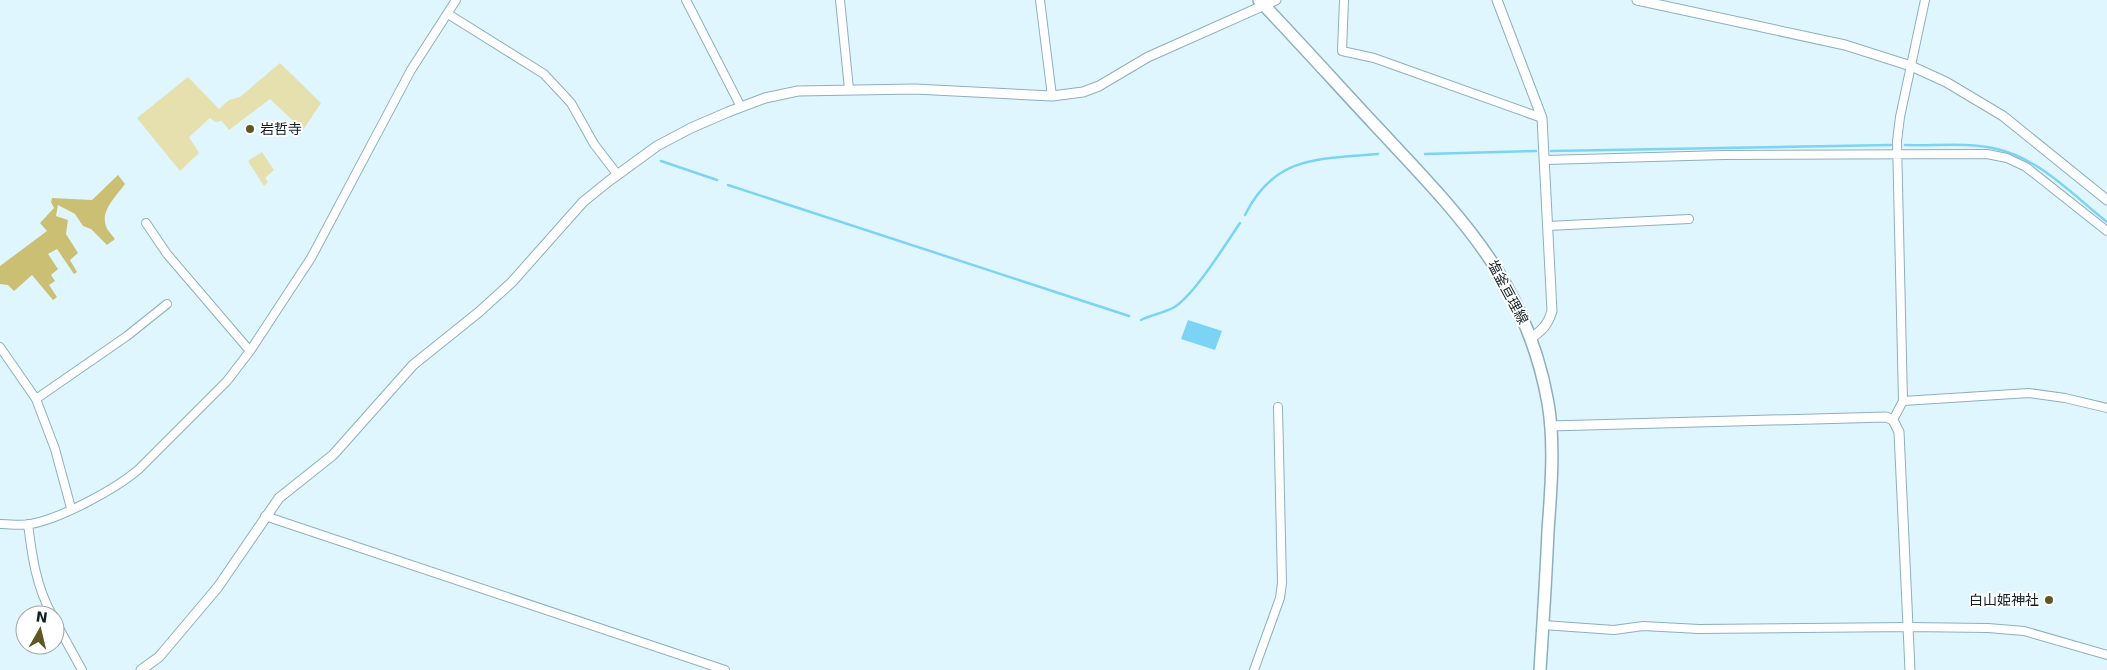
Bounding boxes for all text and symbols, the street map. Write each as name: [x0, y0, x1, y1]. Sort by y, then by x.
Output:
place label: 岩哲寺: [260, 121, 302, 137]
marker: 岩哲寺: [244, 123, 256, 135]
street label: 塩釜亘理線: [1485, 257, 1531, 327]
place label: 白山姫神社: [1969, 592, 2039, 608]
marker: 白山姫神社: [2043, 594, 2055, 606]
north arrow: [15, 605, 65, 655]
text: N: [35, 608, 49, 626]

